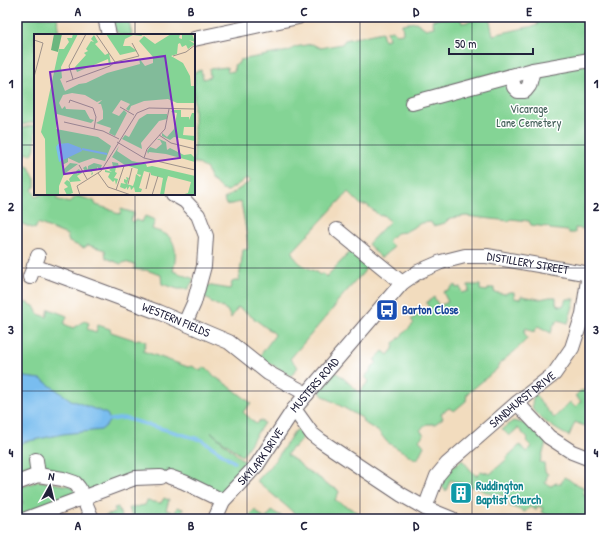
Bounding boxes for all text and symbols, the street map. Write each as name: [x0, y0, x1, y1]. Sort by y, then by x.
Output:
text: A: [75, 2, 82, 20]
text: B: [188, 2, 195, 20]
text: C: [300, 2, 308, 20]
text: D: [413, 2, 420, 20]
text: E: [526, 2, 532, 20]
scale bar: [449, 30, 533, 56]
inset map: [34, 34, 195, 195]
text: 50 m: [455, 35, 476, 52]
text: 1: [9, 74, 14, 92]
text: 1: [594, 74, 599, 92]
park label: Vicarage Lane Cemetery: [496, 100, 562, 131]
text: 2: [8, 197, 15, 215]
text: 2: [593, 197, 600, 215]
street label: DISTILLERY STREET: [486, 247, 571, 278]
bus stop icon: Barton Close: [374, 297, 400, 323]
street label: WESTERN FIELDS: [140, 298, 213, 341]
place label: Barton Close: [402, 301, 459, 318]
text: 3: [8, 320, 14, 338]
text: 3: [593, 320, 599, 338]
street label: MUSTERS ROAD: [286, 353, 343, 416]
street label: SANDHURST DRIVE: [485, 367, 559, 432]
street label: SKYLARK DRIVE: [233, 424, 288, 489]
text: 4: [9, 443, 14, 461]
text: 4: [594, 443, 599, 461]
north arrow: [30, 466, 70, 506]
text: N: [48, 469, 55, 483]
place label: Ruddington Baptist Church: [476, 477, 542, 509]
building icon: Ruddington Baptist Church: [448, 480, 474, 506]
text: A: [75, 516, 82, 534]
text: B: [188, 516, 195, 534]
text: C: [300, 516, 308, 534]
text: D: [413, 516, 420, 534]
text: E: [526, 516, 532, 534]

